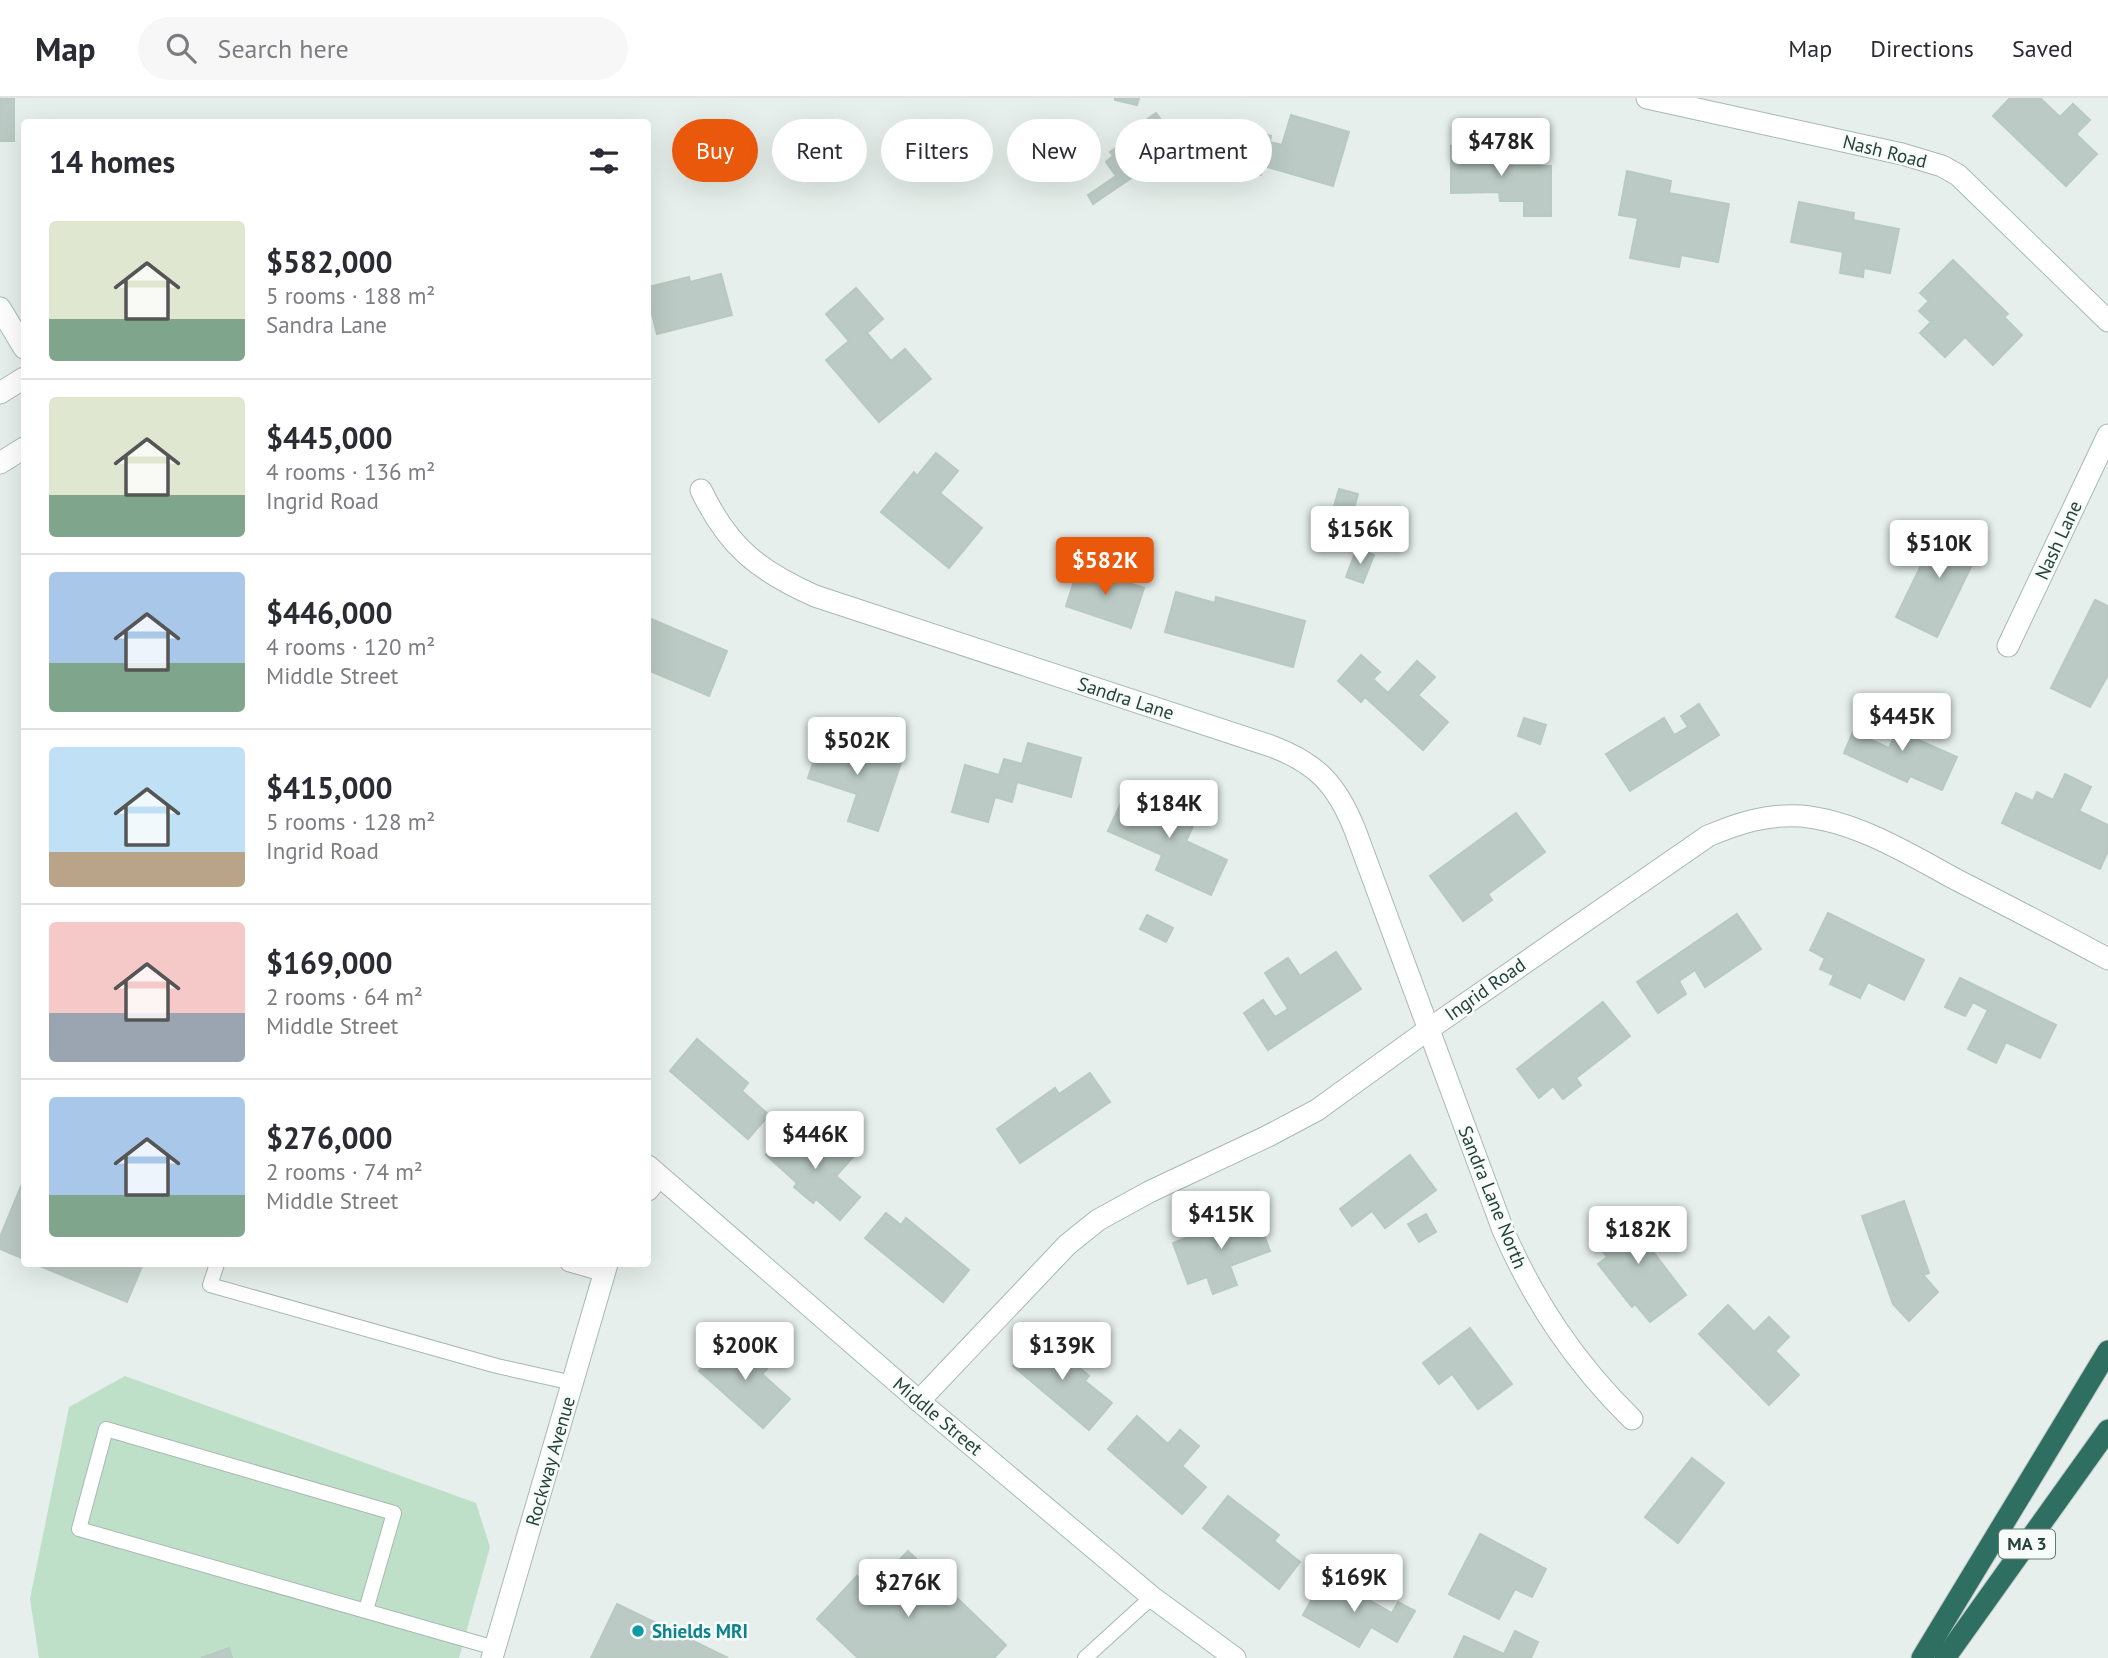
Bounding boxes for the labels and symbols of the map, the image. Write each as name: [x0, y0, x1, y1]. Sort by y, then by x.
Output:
pin: $478K: [1452, 118, 1550, 178]
street label: Nash Road: [1840, 129, 1930, 173]
street label: Nash Lane: [2029, 497, 2087, 583]
pin: $156K: [1311, 506, 1409, 566]
pin: $510K: [1890, 520, 1988, 580]
pin: $582K: [1056, 538, 1154, 597]
street label: Sandra Lane: [1075, 671, 1177, 725]
pin: $445K: [1853, 694, 1951, 753]
pin: $502K: [808, 718, 906, 777]
pin: $184K: [1120, 780, 1218, 840]
street label: Ingrid Road: [1440, 952, 1530, 1026]
pin: $446K: [766, 1112, 864, 1171]
street label: Sandra Lane North: [1453, 1122, 1533, 1272]
pin: $415K: [1172, 1192, 1270, 1251]
pin: $182K: [1589, 1206, 1687, 1266]
pin: $200K: [696, 1322, 794, 1382]
pin: $139K: [1013, 1322, 1111, 1382]
street label: Middle Street: [888, 1372, 988, 1461]
street label: Rockway Avenue: [520, 1393, 580, 1529]
road number: MA 3: [1999, 1530, 2055, 1559]
pin: $169K: [1305, 1554, 1403, 1614]
pin: $276K: [859, 1560, 957, 1619]
place label: Shields MRI: [652, 1619, 748, 1643]
marker: Shields MRI: [630, 1623, 646, 1639]

